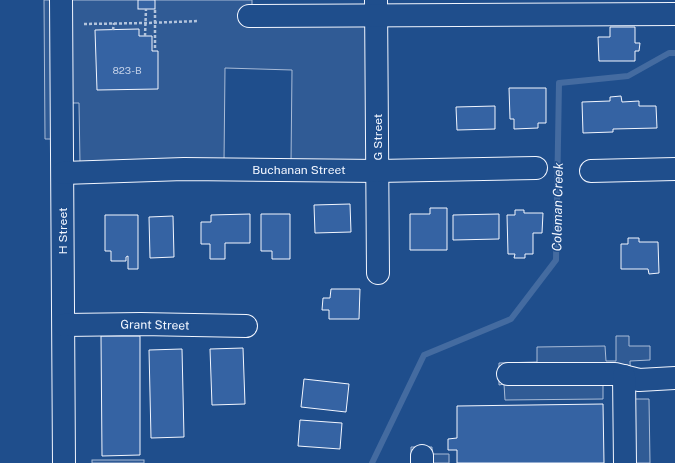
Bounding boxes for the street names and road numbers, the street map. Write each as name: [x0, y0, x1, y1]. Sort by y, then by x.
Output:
street label: G Street: [371, 113, 385, 160]
street label: Buchanan Street: [252, 163, 346, 177]
street label: H Street: [56, 207, 70, 255]
street label: Grant Street: [120, 317, 190, 333]

